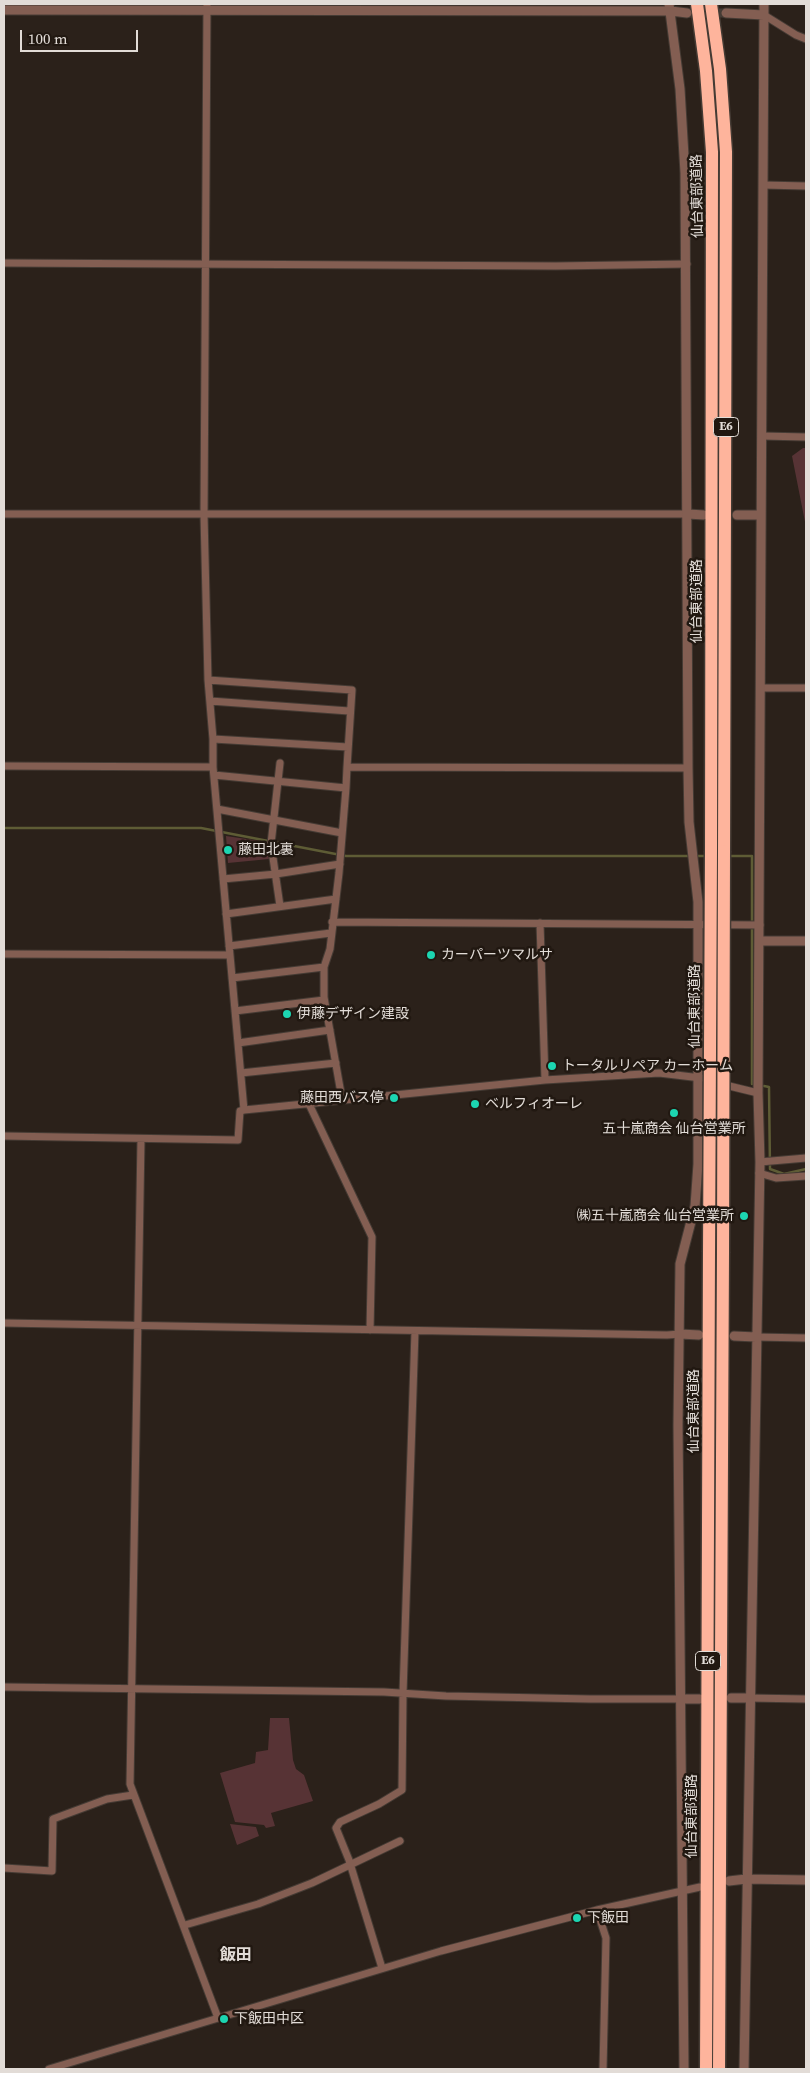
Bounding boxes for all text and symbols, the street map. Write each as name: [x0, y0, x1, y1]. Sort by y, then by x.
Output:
scale bar: [22, 20, 140, 52]
text: 100 m: [28, 28, 68, 49]
street label: 仙台東部道路: [689, 154, 707, 238]
road number: E6: [714, 418, 738, 437]
street label: 仙台東部道路: [689, 559, 705, 643]
place label: 藤田北裏: [238, 842, 294, 858]
marker: 藤田北裏: [222, 844, 234, 856]
place label: カーパーツマルサ: [441, 947, 553, 963]
marker: カーパーツマルサ: [425, 949, 437, 961]
street label: 仙台東部道路: [687, 964, 703, 1048]
place label: 伊藤デザイン建設: [297, 1006, 409, 1022]
marker: 伊藤デザイン建設: [281, 1008, 293, 1020]
place label: トータルリペア カーホーム: [562, 1058, 733, 1074]
marker: トータルリペア カーホーム: [546, 1060, 558, 1072]
place label: 藤田西バス停: [300, 1090, 384, 1106]
marker: 藤田西バス停: [388, 1092, 400, 1104]
place label: ベルフィオーレ: [485, 1096, 583, 1112]
marker: ベルフィオーレ: [469, 1098, 481, 1110]
marker: 五十嵐商会 仙台営業所: [668, 1107, 680, 1119]
place label: 五十嵐商会 仙台営業所: [602, 1121, 746, 1137]
place label: ㈱五十嵐商会 仙台営業所: [577, 1208, 734, 1224]
marker: ㈱五十嵐商会 仙台営業所: [738, 1210, 750, 1222]
street label: 仙台東部道路: [686, 1369, 702, 1453]
road number: E6: [696, 1652, 720, 1670]
street label: 仙台東部道路: [684, 1774, 700, 1858]
place label: 下飯田: [587, 1910, 629, 1926]
marker: 下飯田: [571, 1912, 583, 1924]
district label: 飯田: [220, 1946, 252, 1966]
place label: 下飯田中区: [234, 2011, 304, 2027]
marker: 下飯田中区: [218, 2013, 230, 2025]

